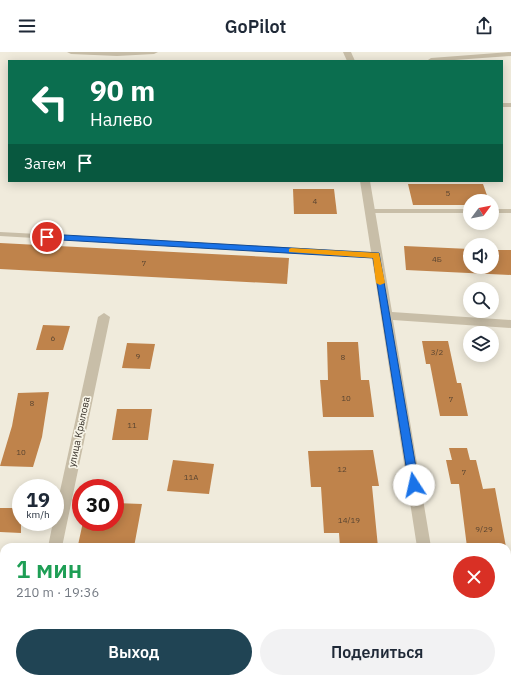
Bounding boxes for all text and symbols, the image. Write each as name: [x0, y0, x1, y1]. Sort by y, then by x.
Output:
icon: menu: [16, 15, 38, 37]
text: GoPilot: [225, 15, 286, 38]
icon: share: [473, 15, 495, 37]
text: 90 m: [90, 72, 155, 109]
icon: left: [24, 76, 76, 128]
text: Налево: [90, 108, 153, 131]
icon: arrive: [74, 152, 96, 174]
text: Затем: [24, 154, 66, 173]
house number: 5: [446, 188, 451, 198]
north arrow: [463, 194, 499, 230]
map controls: [463, 194, 499, 362]
house number: 4: [313, 196, 318, 206]
pin: [30, 220, 64, 254]
icon: arrive: [36, 226, 58, 248]
button: sound: [463, 238, 499, 274]
house number: 4Б: [432, 254, 442, 264]
house number: 7: [142, 258, 147, 268]
button: search: [463, 282, 499, 318]
button: layers: [463, 326, 499, 362]
house number: 6: [51, 333, 56, 343]
house number: 3/2: [431, 347, 444, 357]
house number: 9: [136, 351, 141, 361]
house number: 8: [341, 352, 346, 362]
house number: 10: [341, 393, 351, 403]
house number: 7: [449, 394, 454, 404]
street label: улица Крылова: [65, 395, 93, 468]
house number: 8: [30, 398, 35, 408]
house number: 11: [127, 420, 137, 430]
house number: 10: [16, 447, 26, 457]
house number: 12: [337, 464, 347, 474]
position arrow: [393, 464, 435, 506]
house number: 7: [462, 467, 467, 477]
house number: 11А: [184, 472, 198, 482]
speed limit sign: 30: [72, 479, 124, 531]
text: 19: [26, 486, 50, 513]
text: km/h: [26, 508, 50, 521]
house number: 14/19: [338, 515, 360, 525]
house number: 9/29: [475, 524, 493, 534]
text: 1 мин: [16, 553, 82, 585]
button: close: [453, 556, 495, 598]
text: 210 m · 19:36: [16, 584, 99, 601]
button: Выход: [16, 629, 252, 675]
button: Поделиться: [260, 629, 495, 675]

